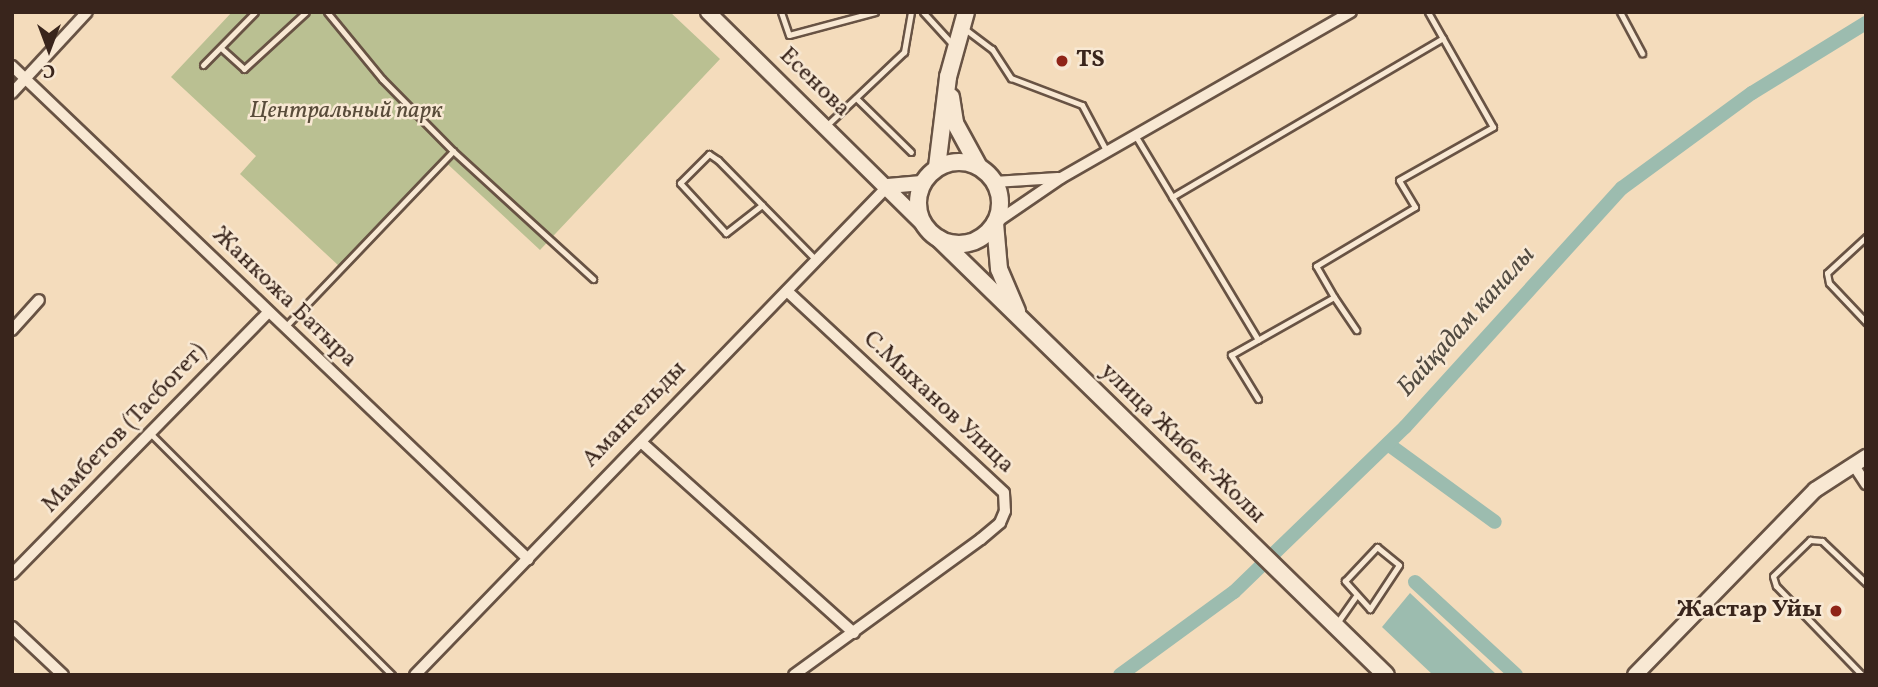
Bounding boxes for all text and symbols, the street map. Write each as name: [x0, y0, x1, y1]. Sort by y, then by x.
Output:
north arrow: [14, 14, 84, 84]
street label: Есенова: [772, 42, 856, 124]
place label: TS: [1076, 47, 1105, 75]
marker: TS: [1054, 53, 1070, 69]
text: С: [43, 57, 55, 83]
park label: Центральный парк: [250, 98, 442, 126]
street label: Жанкожа Батыра: [205, 221, 363, 375]
water label: Байқадам каналы: [1391, 241, 1543, 403]
street label: С.Мыханов Улица: [856, 326, 1020, 480]
street label: Мамбетов (Тасбогет): [37, 338, 213, 520]
street label: Амангельды: [577, 356, 693, 474]
street label: улица Жибек-Жолы: [1093, 358, 1271, 530]
place label: Жастар Уйы: [1677, 597, 1822, 625]
marker: Жастар Уйы: [1828, 603, 1844, 619]

